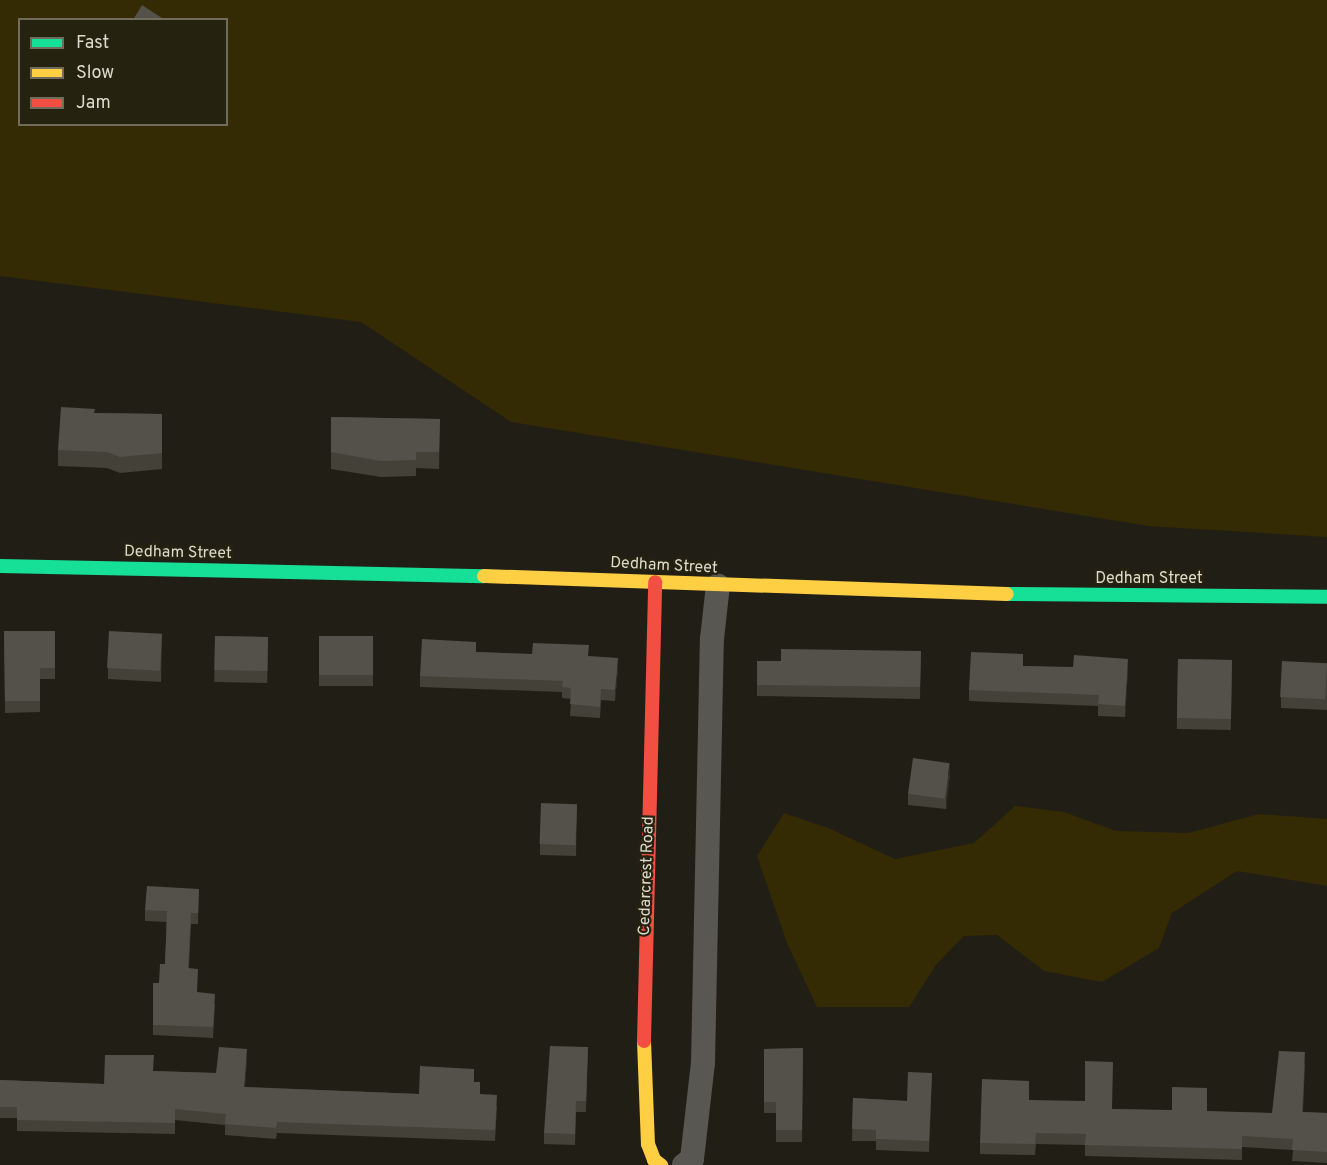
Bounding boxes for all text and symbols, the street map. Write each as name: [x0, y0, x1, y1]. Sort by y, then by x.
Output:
legend: [18, 18, 228, 126]
text: Fast: [76, 32, 109, 55]
text: Slow: [76, 62, 114, 85]
text: Jam: [76, 92, 111, 115]
street label: Dedham Street: [124, 542, 232, 564]
street label: Dedham Street: [610, 554, 718, 578]
street label: Dedham Street: [1095, 569, 1203, 589]
street label: Cedarcrest Road: [635, 816, 659, 936]

